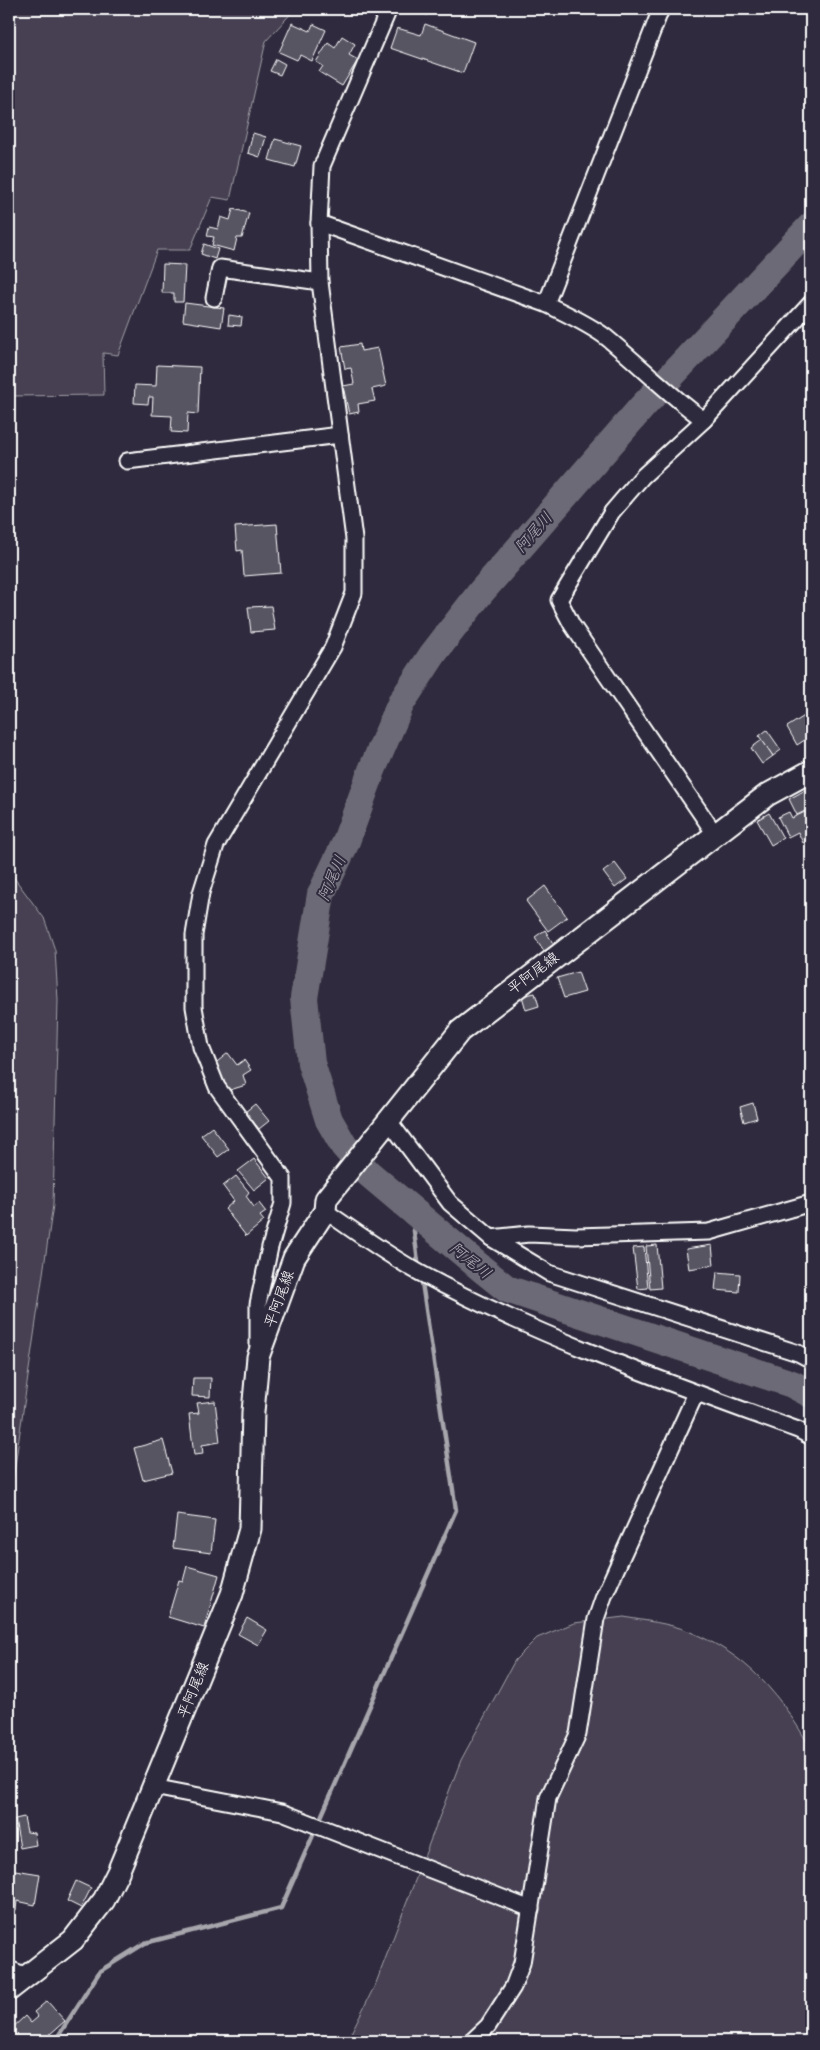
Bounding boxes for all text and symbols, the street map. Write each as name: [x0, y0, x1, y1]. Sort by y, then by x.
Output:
water label: 阿尾川: [507, 505, 557, 557]
water label: 阿尾川: [310, 851, 351, 904]
street label: 平阿尾線: [501, 945, 563, 999]
water label: 阿尾川: [445, 1235, 498, 1284]
street label: 平阿尾線: [257, 1266, 299, 1331]
street label: 平阿尾線: [170, 1657, 214, 1722]

